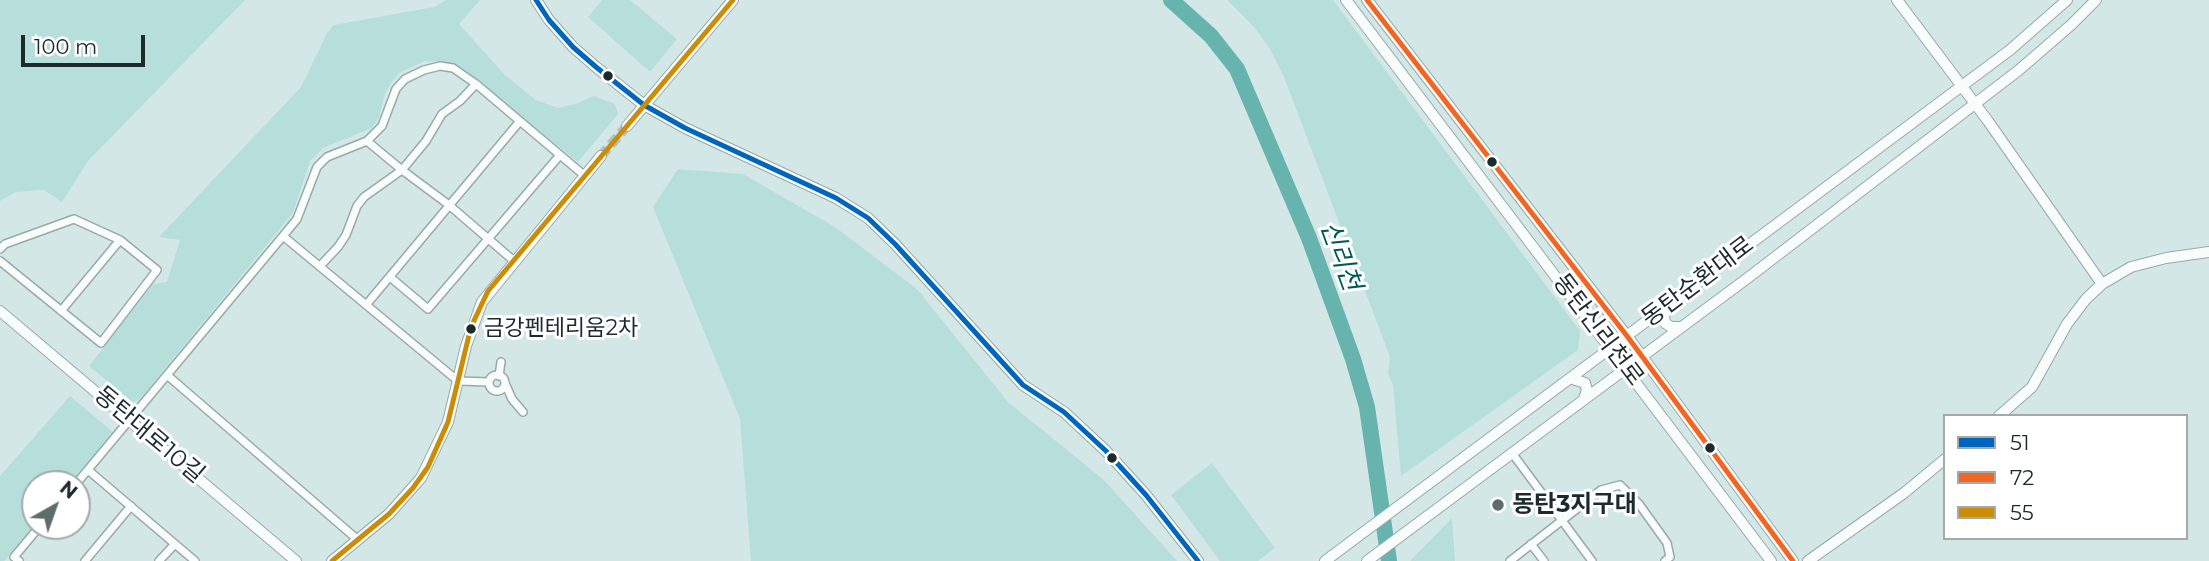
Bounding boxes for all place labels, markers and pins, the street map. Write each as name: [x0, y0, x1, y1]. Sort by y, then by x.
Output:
unlabelled marker: [601, 69, 615, 83]
unlabelled marker: [1485, 155, 1499, 169]
place label: 금강펜테리움2차: [484, 316, 638, 342]
marker: 금강펜테리움2차: [464, 322, 478, 336]
unlabelled marker: [1703, 441, 1717, 455]
unlabelled marker: [1105, 451, 1119, 465]
place label: 동탄3지구대: [1512, 491, 1637, 519]
marker: 동탄3지구대: [1490, 497, 1506, 513]

